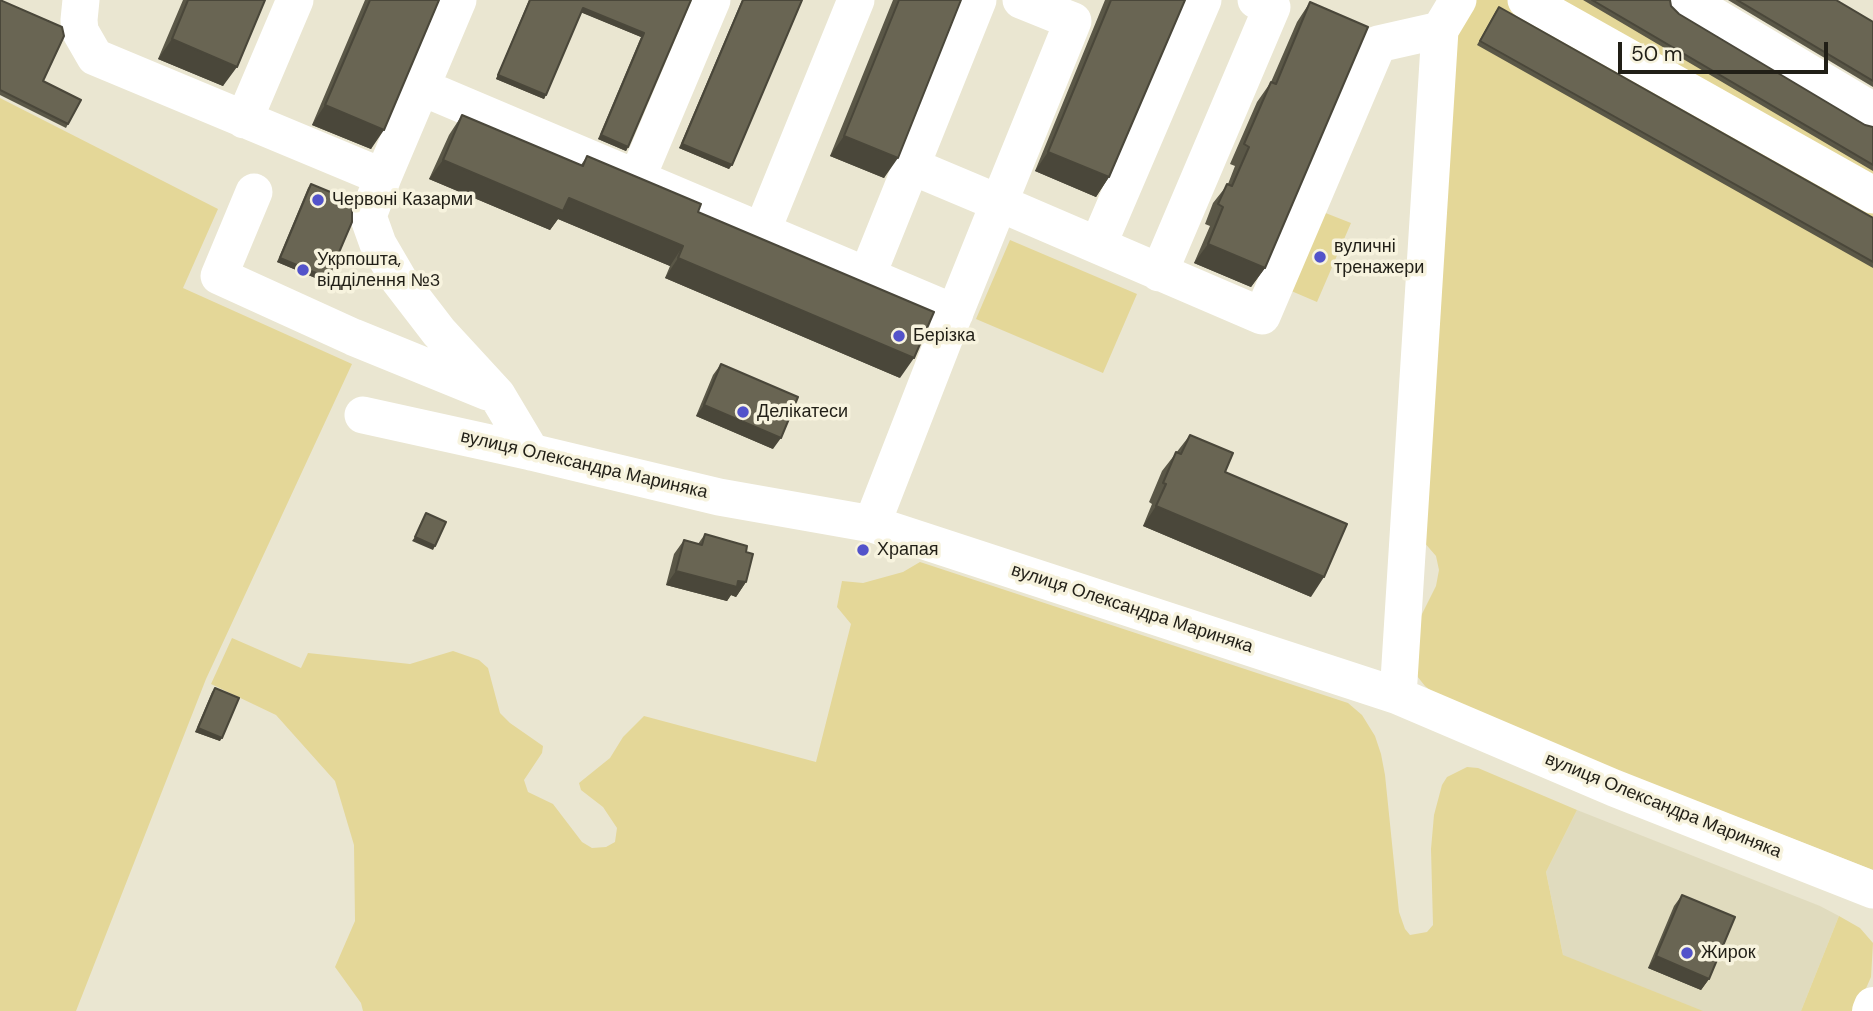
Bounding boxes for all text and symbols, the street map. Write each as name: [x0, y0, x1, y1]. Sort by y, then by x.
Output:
scale bar: [1621, 28, 1831, 72]
text: 50 m: [1631, 40, 1682, 68]
place label: Червоні Казарми: [332, 189, 473, 211]
marker: Червоні Казарми: [310, 192, 326, 208]
place label: вуличні тренажери: [1334, 236, 1424, 278]
place label: Укрпошта, відділення №3: [317, 249, 440, 292]
marker: вуличні тренажери: [1312, 249, 1328, 265]
marker: Укрпошта, відділення №3: [295, 262, 311, 278]
place label: Берізка: [913, 325, 975, 347]
marker: Берізка: [891, 328, 907, 344]
place label: Делікатеси: [757, 401, 848, 423]
marker: Делікатеси: [735, 404, 751, 420]
street label: вулиця Олександра Мариняка: [458, 426, 710, 504]
place label: Храпая: [877, 539, 939, 561]
marker: Храпая: [855, 542, 871, 558]
street label: вулиця Олександра Мариняка: [1008, 560, 1256, 658]
street label: вулиця Олександра Мариняка: [1542, 749, 1784, 863]
place label: Жирок: [1701, 942, 1756, 964]
marker: Жирок: [1679, 945, 1695, 961]

